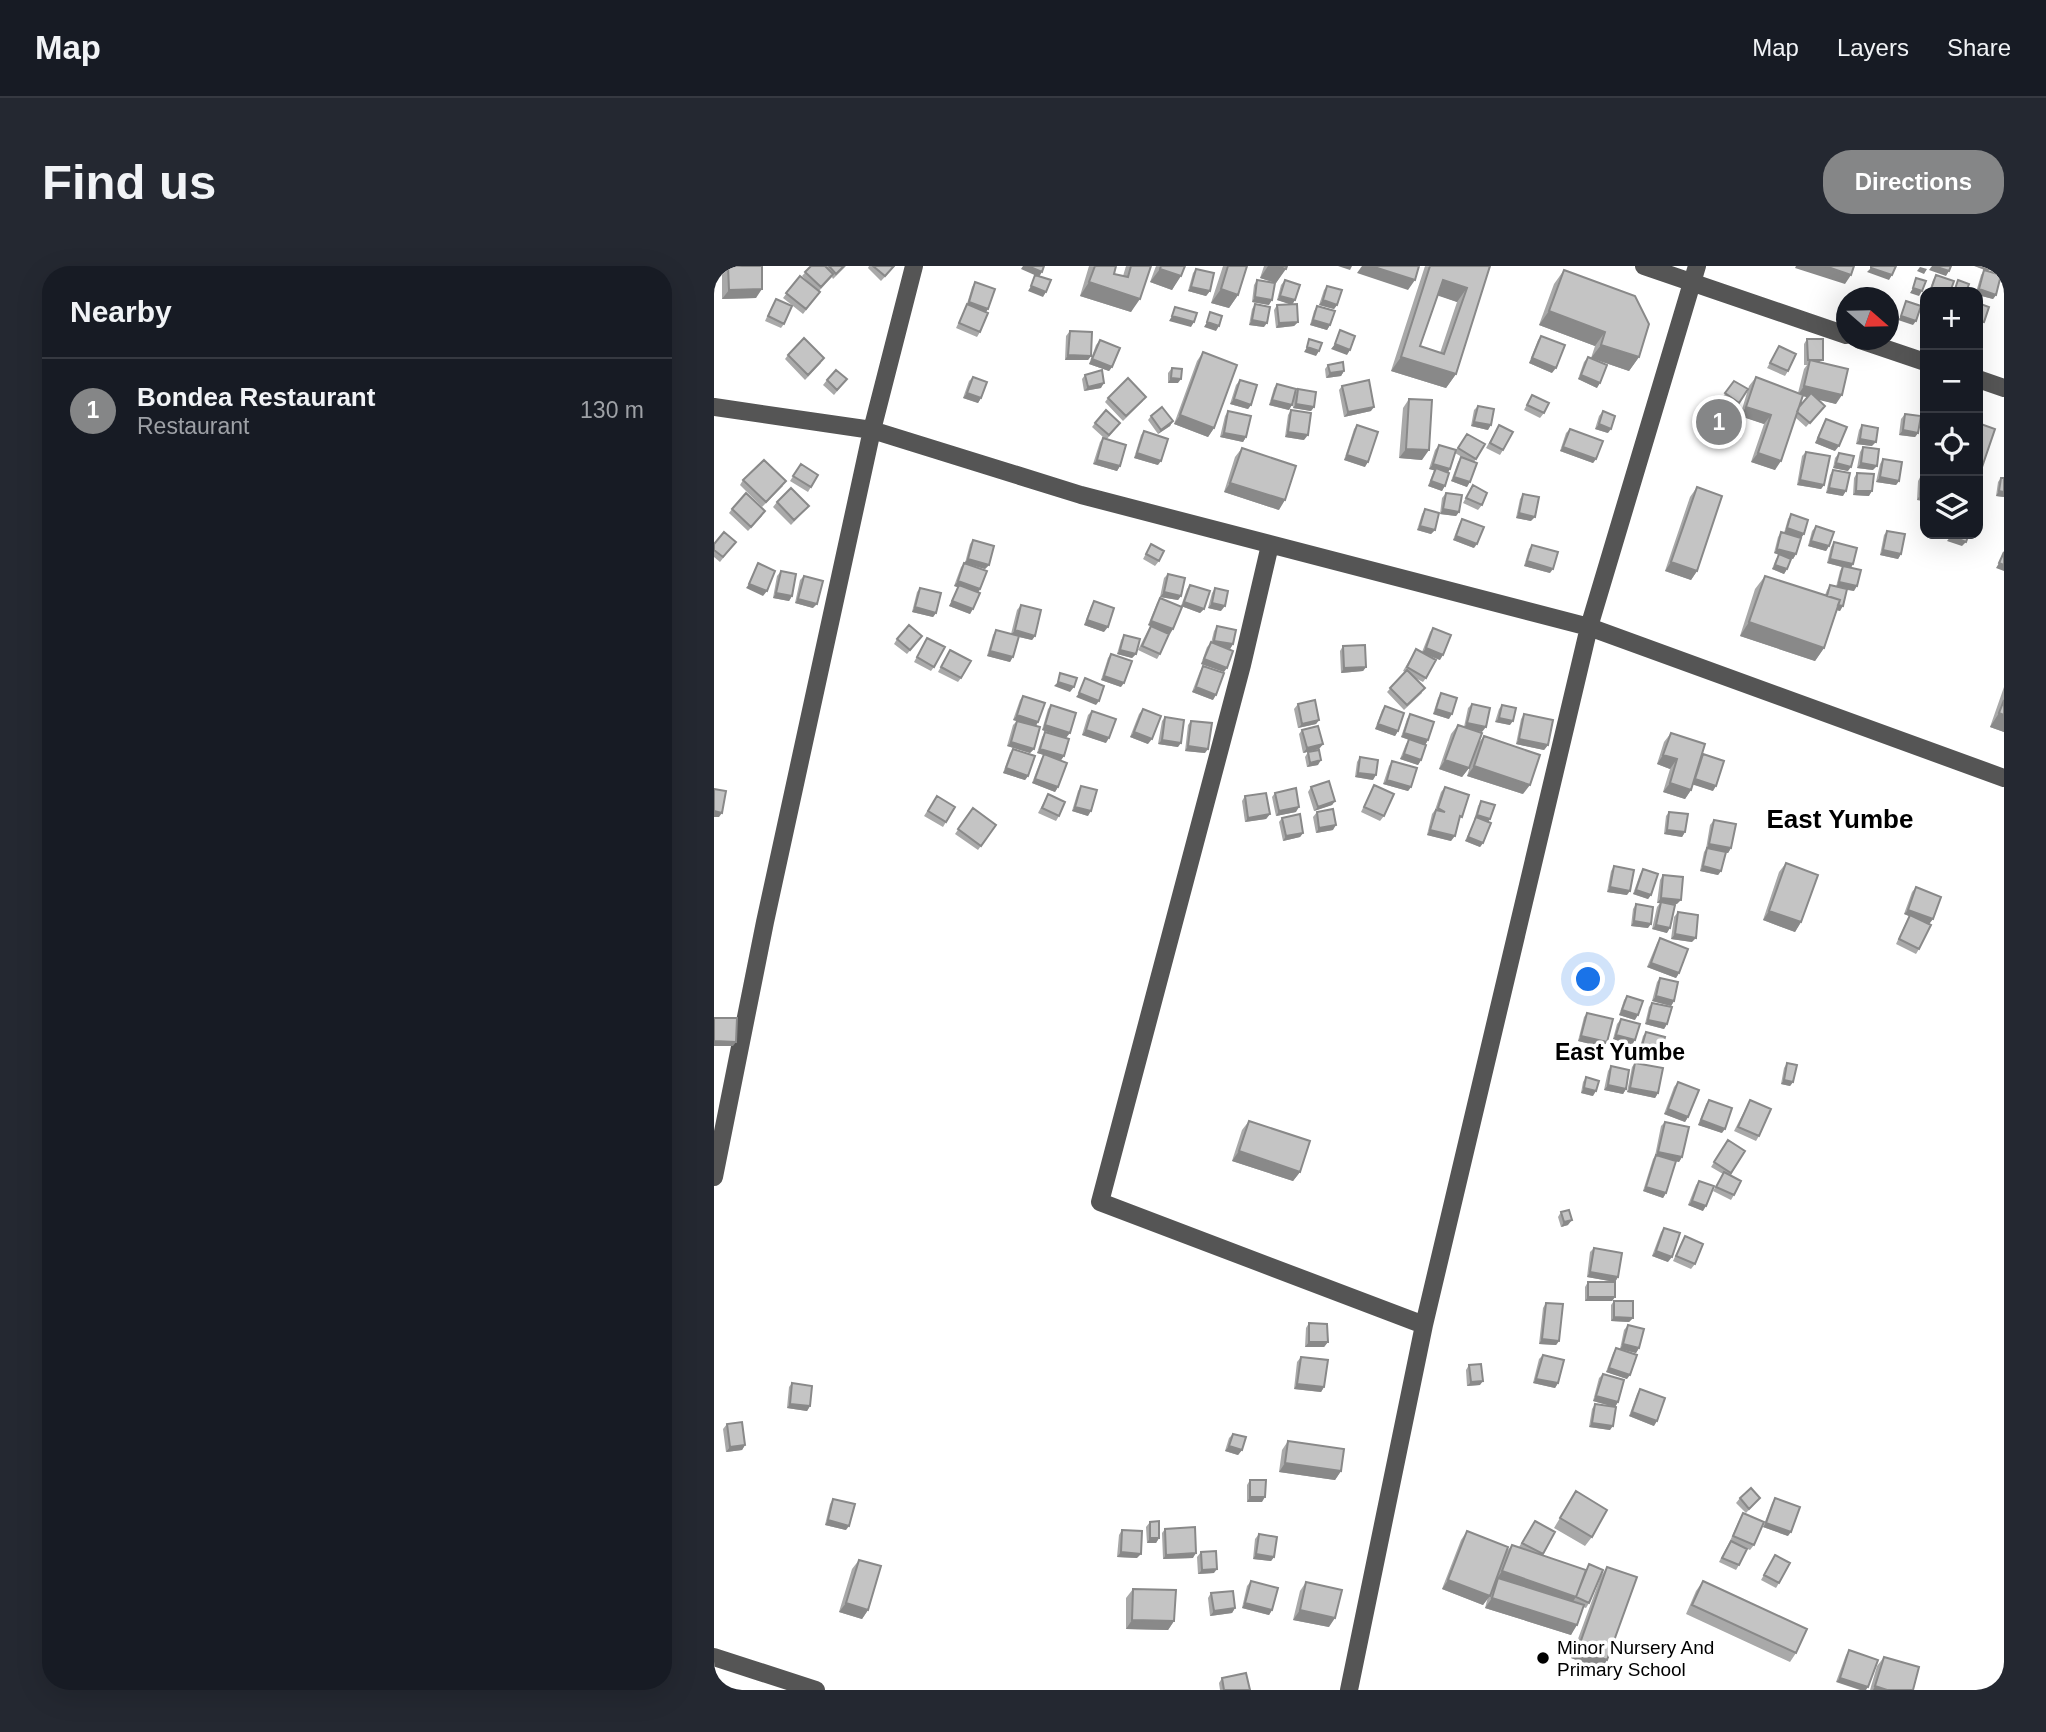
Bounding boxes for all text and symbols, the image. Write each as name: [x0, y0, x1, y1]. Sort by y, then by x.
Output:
text: Map: [35, 29, 101, 66]
text: Map: [1752, 34, 1799, 61]
text: Layers: [1837, 34, 1909, 61]
text: Share: [1947, 34, 2011, 61]
button: Directions: [1823, 150, 2004, 214]
text: Find us: [42, 155, 216, 209]
north arrow: [1836, 287, 1899, 350]
map controls: [1920, 287, 1983, 539]
button: +: [1920, 287, 1983, 350]
text: Nearby: [70, 295, 172, 328]
button: −: [1920, 350, 1983, 413]
text: Bondea Restaurant: [137, 382, 375, 412]
pin: 1: [1696, 396, 1742, 448]
text: 1: [87, 397, 99, 423]
text: 130 m: [580, 397, 644, 423]
text: Restaurant: [137, 413, 250, 439]
button: locate: [1920, 413, 1983, 476]
button: layers: [1920, 476, 1983, 539]
district label: East Yumbe: [1767, 804, 1913, 834]
your location: [1571, 962, 1605, 996]
district label: East Yumbe: [1555, 1039, 1685, 1065]
place label: Minor Nursery And Primary School: [1557, 1637, 1714, 1680]
marker: Minor Nursery And Primary School: [1535, 1650, 1551, 1666]

